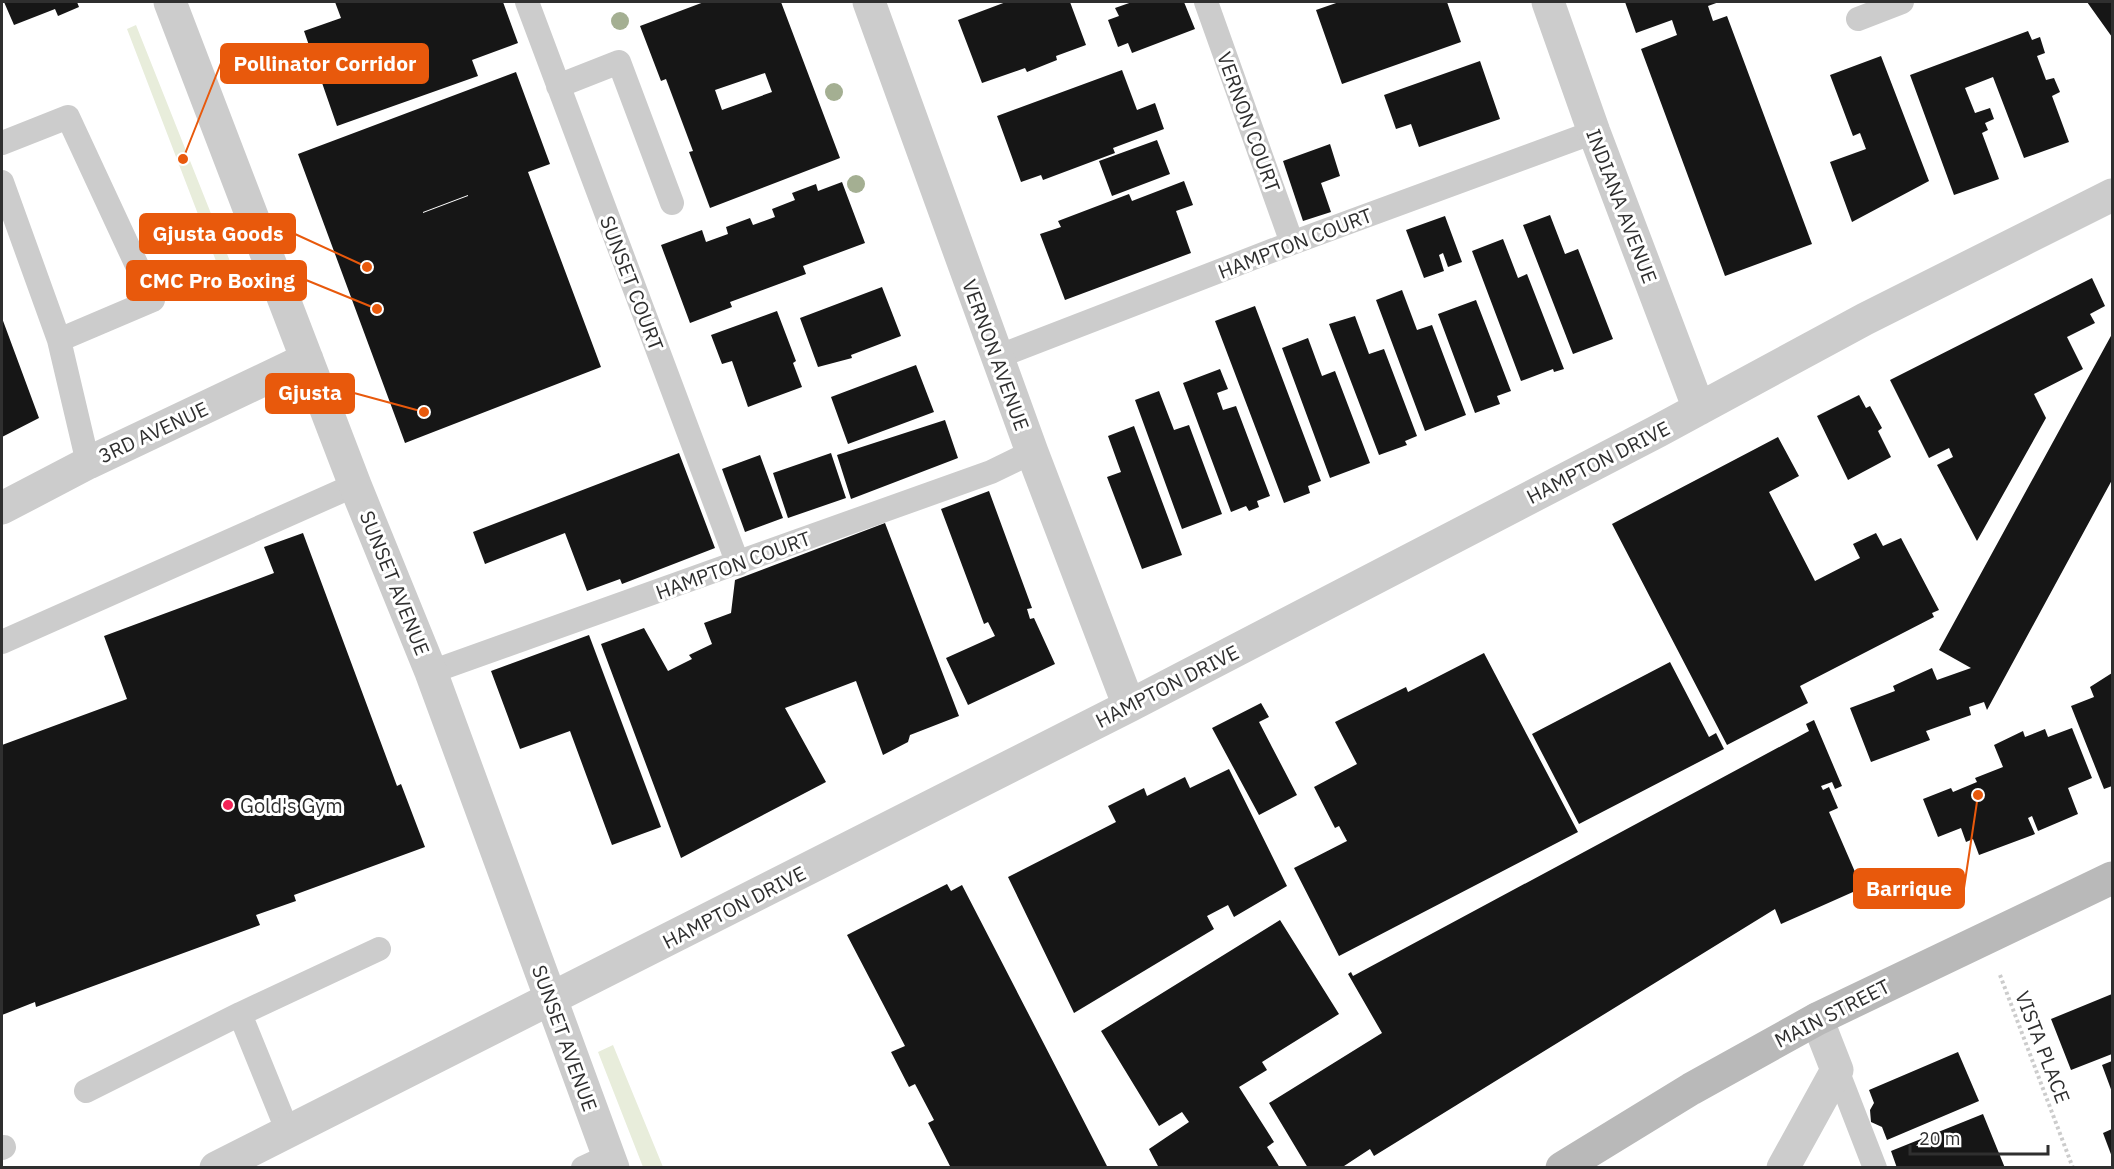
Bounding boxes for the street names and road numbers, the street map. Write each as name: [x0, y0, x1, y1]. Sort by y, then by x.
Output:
street label: VERNON COURT: [1211, 48, 1287, 196]
street label: INDIANA AVENUE: [1580, 125, 1664, 287]
street label: HAMPTON COURT: [1214, 201, 1376, 285]
street label: SUNSET COURT: [594, 212, 670, 354]
street label: VERNON AVENUE: [956, 276, 1036, 434]
street label: 3RD AVENUE: [94, 395, 212, 469]
street label: HAMPTON DRIVE: [1522, 414, 1674, 510]
street label: SUNSET AVENUE: [354, 507, 436, 659]
street label: HAMPTON COURT: [652, 524, 814, 606]
street label: HAMPTON DRIVE: [1091, 638, 1243, 734]
street label: HAMPTON DRIVE: [658, 859, 810, 955]
street label: SUNSET AVENUE: [526, 961, 604, 1115]
street label: MAIN STREET: [1770, 972, 1894, 1054]
street label: VISTA PLACE: [2009, 987, 2077, 1107]

